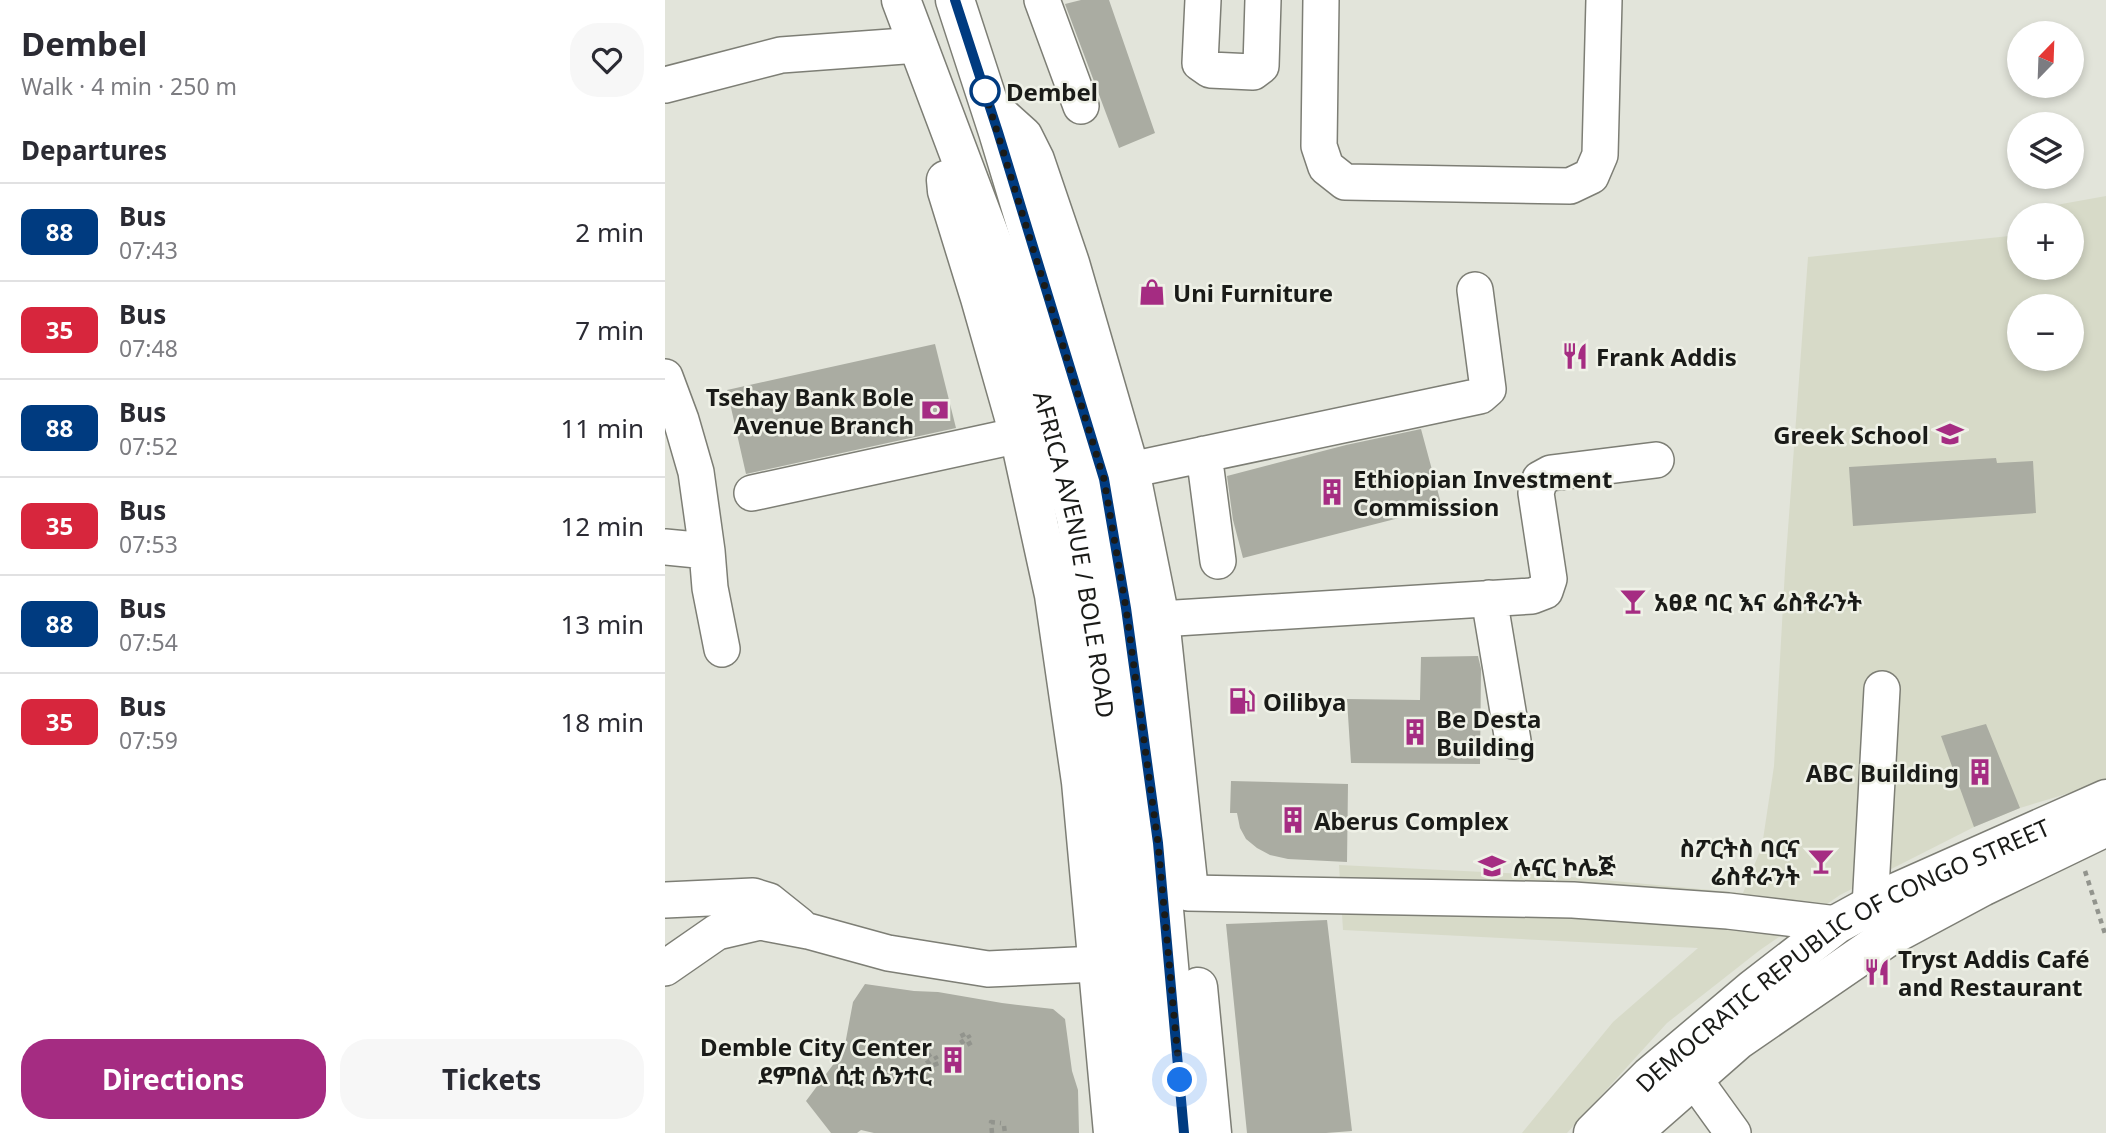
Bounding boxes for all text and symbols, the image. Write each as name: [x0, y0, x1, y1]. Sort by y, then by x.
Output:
text: Dembel: [21, 21, 147, 66]
north arrow: [2007, 21, 2084, 98]
map controls: [2007, 21, 2084, 371]
button: heart: [570, 23, 644, 97]
text: Walk · 4 min · 250 m: [21, 70, 237, 102]
place label: Dembel: [1006, 75, 1098, 108]
marker: Dembel: [970, 76, 1000, 106]
button: layers: [2007, 112, 2084, 189]
text: Departures: [21, 132, 167, 168]
text: Bus: [119, 198, 166, 234]
button: +: [2007, 203, 2084, 280]
text: 2 min: [575, 214, 644, 250]
text: 88: [46, 215, 73, 248]
text: 07:43: [119, 234, 178, 266]
place label: Uni Furniture: [1173, 276, 1333, 309]
shop icon: Uni Furniture: [1137, 277, 1167, 307]
button: −: [2007, 294, 2084, 371]
text: Bus: [119, 296, 166, 332]
text: 7 min: [575, 312, 644, 348]
text: 35: [46, 313, 73, 346]
text: 07:48: [119, 332, 178, 364]
place label: Frank Addis: [1596, 340, 1737, 373]
restaurant icon: Frank Addis: [1560, 341, 1590, 371]
place label: Tsehay Bank Bole Avenue Branch: [706, 380, 914, 441]
street label: AFRICA AVENUE / BOLE ROAD: [1026, 387, 1123, 720]
text: Bus: [119, 394, 166, 430]
bank icon: Tsehay Bank Bole Avenue Branch: [920, 395, 950, 425]
text: 11 min: [560, 410, 644, 446]
text: 88: [46, 411, 73, 444]
place label: Greek School: [1773, 418, 1929, 451]
school or university icon: Greek School: [1935, 419, 1965, 449]
text: 07:52: [119, 430, 178, 462]
place label: Ethiopian Investment Commission: [1353, 462, 1612, 523]
building icon: Ethiopian Investment Commission: [1317, 477, 1347, 507]
text: Bus: [119, 492, 166, 528]
text: 12 min: [560, 508, 644, 544]
text: 35: [46, 509, 73, 542]
text: 07:53: [119, 528, 178, 560]
place label: አፀደ ባር እና ሬስቶራንት: [1654, 585, 1862, 618]
bar icon: አፀደ ባር እና ሬስቶራንት: [1618, 586, 1648, 616]
text: Bus: [119, 590, 166, 626]
text: 13 min: [560, 606, 644, 642]
text: 88: [46, 607, 73, 640]
text: 07:54: [119, 626, 178, 658]
place label: Oilibya: [1263, 685, 1346, 718]
fuel station icon: Oilibya: [1227, 686, 1257, 716]
text: Bus: [119, 688, 166, 724]
place label: Be Desta Building: [1436, 702, 1541, 763]
text: 18 min: [560, 704, 644, 740]
text: 35: [46, 705, 73, 738]
building icon: Be Desta Building: [1400, 717, 1430, 747]
text: 07:59: [119, 724, 178, 756]
place label: ABC Building: [1806, 756, 1959, 789]
building icon: ABC Building: [1965, 757, 1995, 787]
place label: Aberus Complex: [1314, 804, 1509, 837]
building icon: Aberus Complex: [1278, 805, 1308, 835]
street label: DEMOCRATIC REPUBLIC OF CONGO STREET: [1627, 810, 2055, 1099]
place label: ስፖርትስ ባርና ሬስቶራንት: [1680, 831, 1801, 892]
bar icon: ስፖርትስ ባርና ሬስቶራንት: [1806, 846, 1836, 876]
place label: ሉናር ኮሌጅ: [1513, 850, 1617, 883]
school or university icon: ሉናር ኮሌጅ: [1477, 851, 1507, 881]
place label: Tryst Addis Café and Restaurant: [1898, 942, 2090, 1003]
restaurant icon: Tryst Addis Café and Restaurant: [1862, 957, 1892, 987]
place label: Demble City Center ደምበል ሲቲ ሴንተር: [700, 1030, 933, 1091]
button: Directions: [21, 1039, 326, 1119]
button: Tickets: [340, 1039, 644, 1119]
building icon: Demble City Center ደምበል ሲቲ ሴንተር: [938, 1045, 968, 1075]
your location: [1162, 1062, 1197, 1097]

